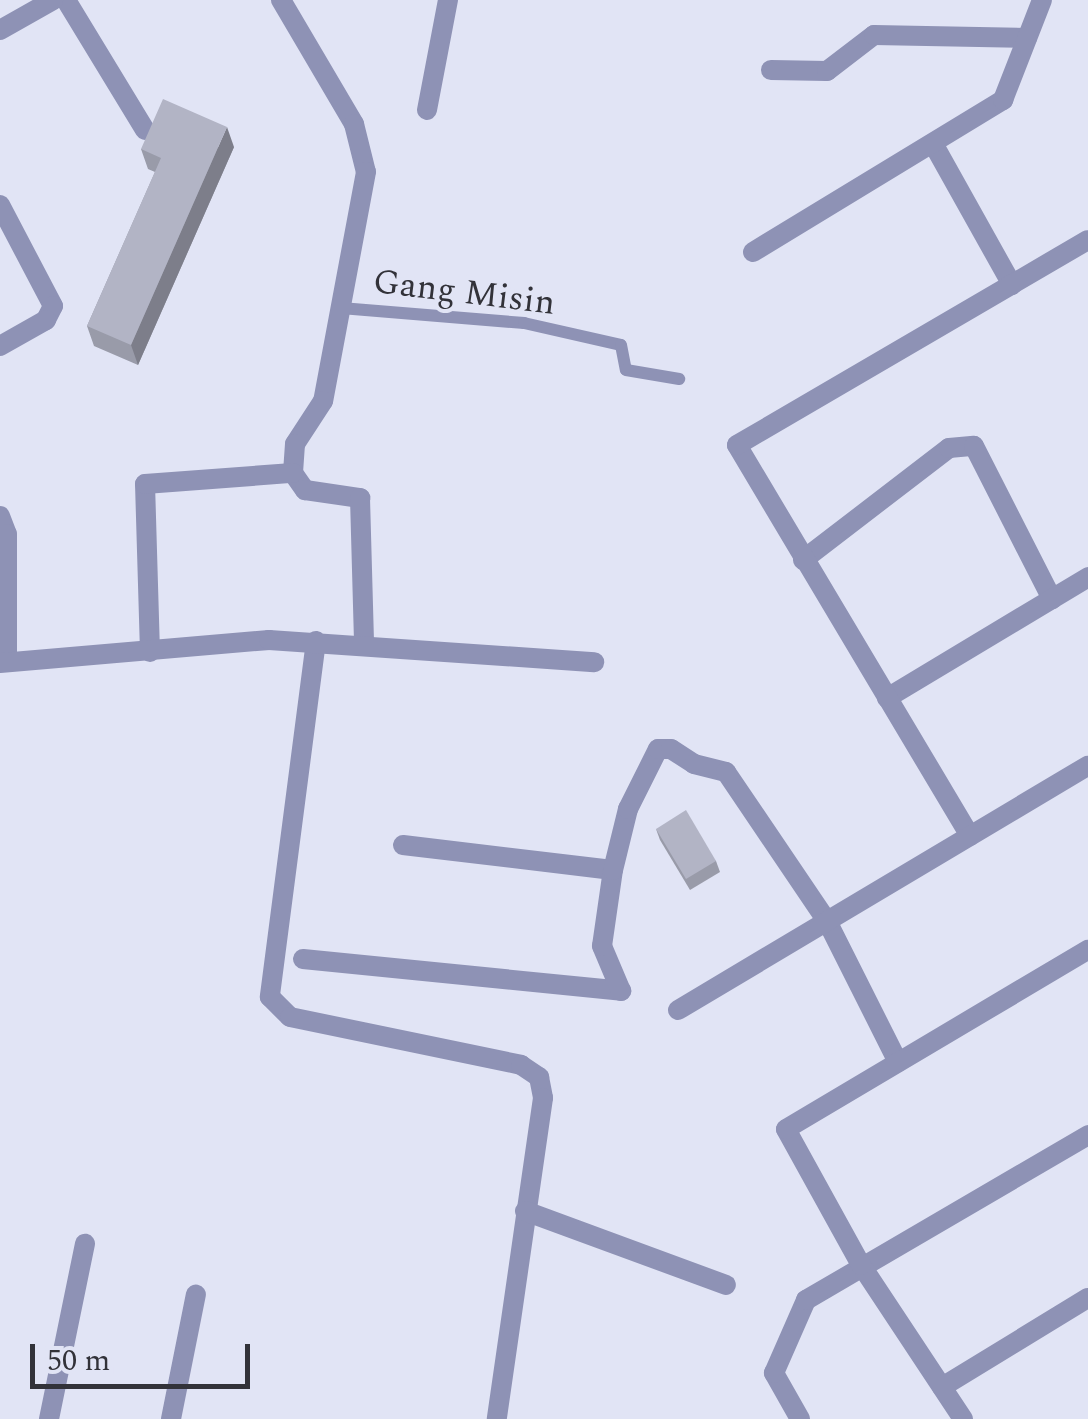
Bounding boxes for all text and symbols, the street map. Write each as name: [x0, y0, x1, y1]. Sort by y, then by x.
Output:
street label: Gang Misin: [371, 261, 557, 325]
scale bar: [35, 1324, 255, 1386]
text: 50 m: [47, 1338, 110, 1384]

